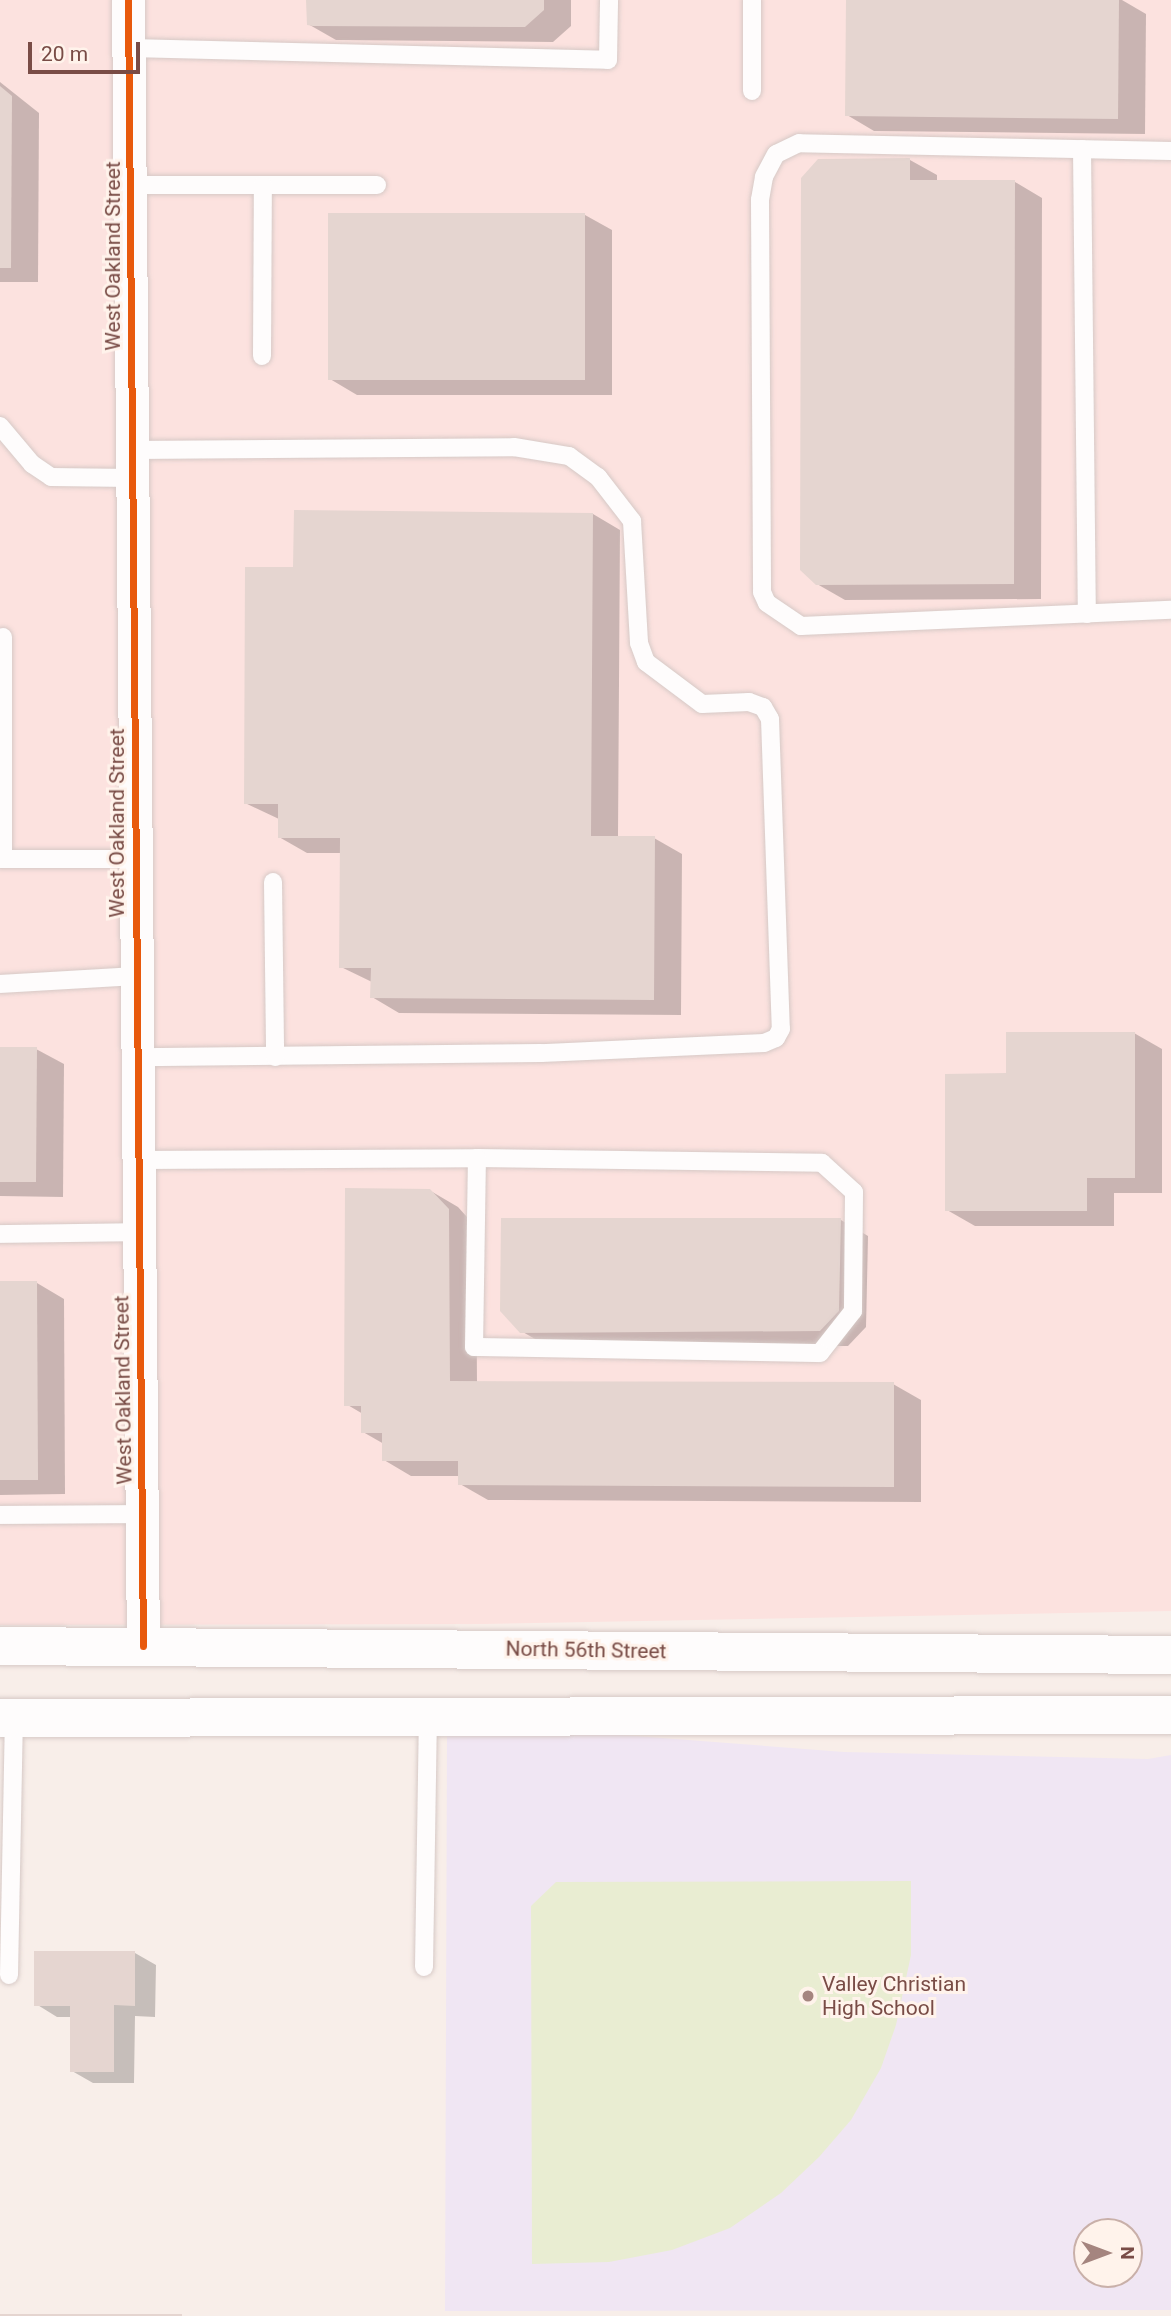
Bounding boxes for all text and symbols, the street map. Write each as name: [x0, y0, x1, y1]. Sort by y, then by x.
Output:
scale bar: [32, 28, 144, 72]
text: 20 m: [41, 42, 88, 66]
street label: West Oakland Street: [100, 161, 126, 351]
street label: West Oakland Street: [104, 728, 130, 918]
street label: West Oakland Street: [109, 1295, 137, 1485]
street label: North 56th Street: [505, 1636, 667, 1664]
place label: Valley Christian High School: [822, 1971, 966, 2021]
marker: Valley Christian High School: [800, 1988, 816, 2004]
north arrow: [1073, 2218, 1143, 2288]
text: N: [1116, 2246, 1139, 2260]

